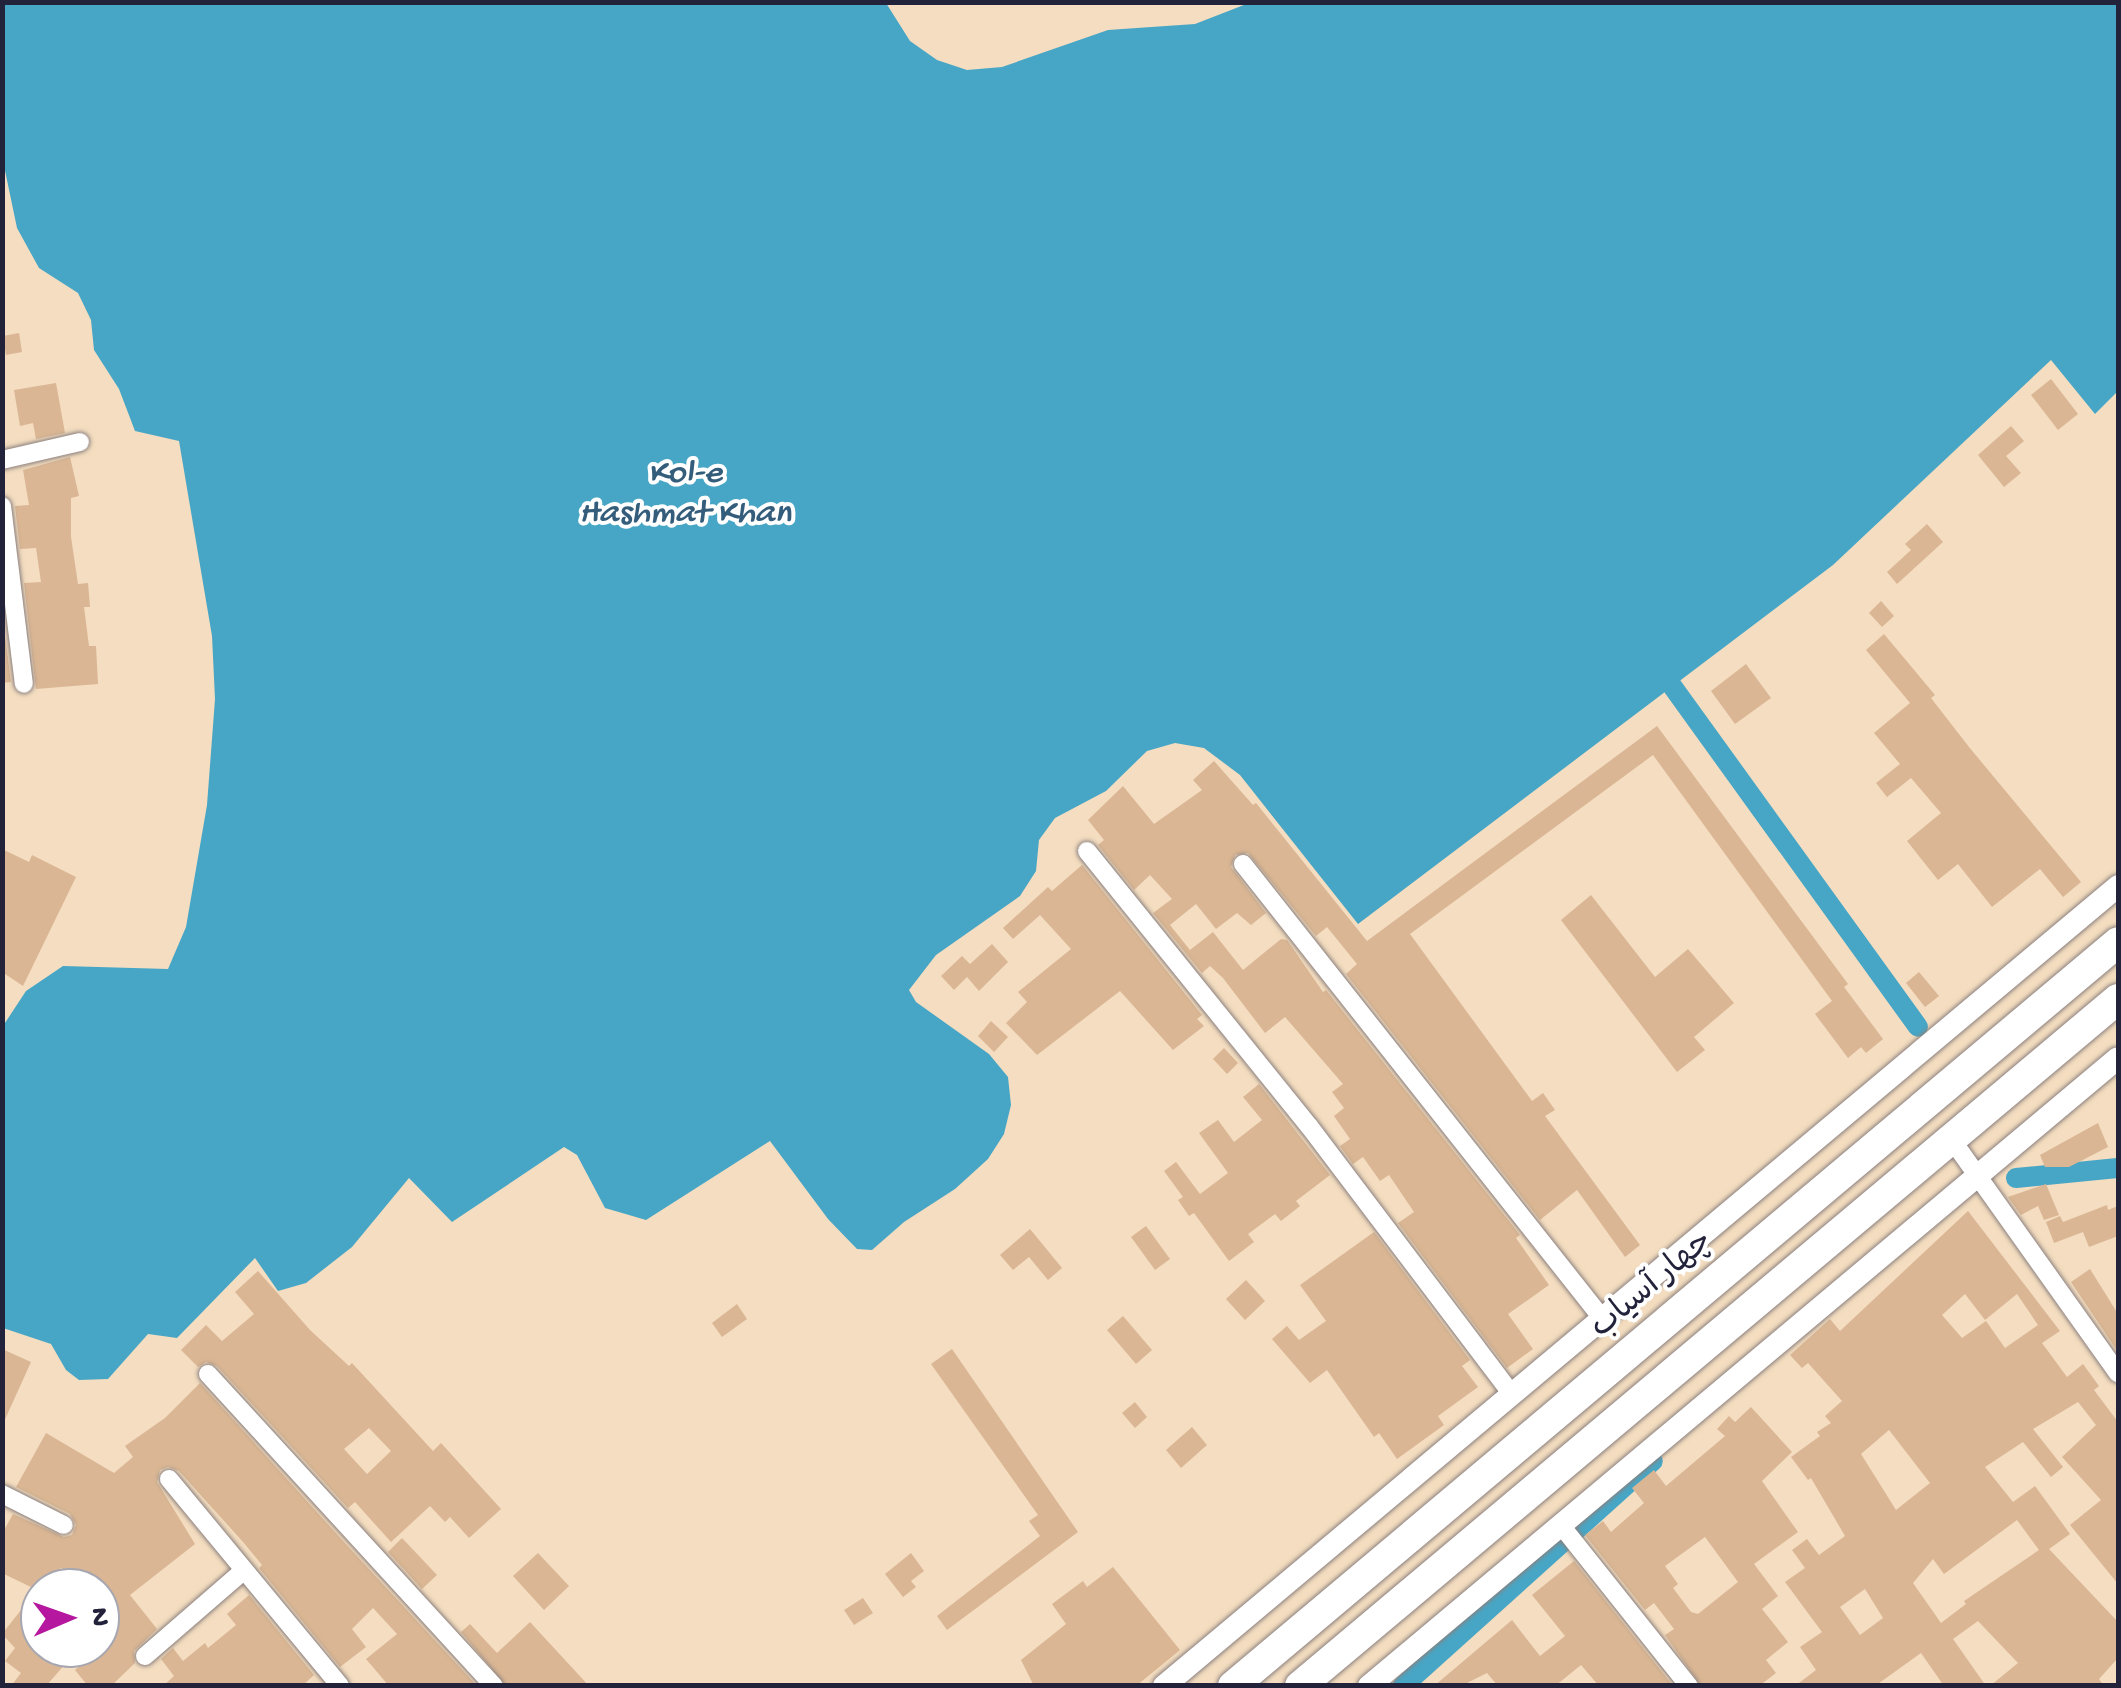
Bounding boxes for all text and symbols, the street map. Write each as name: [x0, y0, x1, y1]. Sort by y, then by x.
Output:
water label: Kol-e Hashmat Khan: [579, 454, 791, 536]
street label: چهار آسیاب: [1584, 1224, 1722, 1348]
north arrow: [20, 1568, 120, 1668]
text: N: [82, 1607, 115, 1627]

